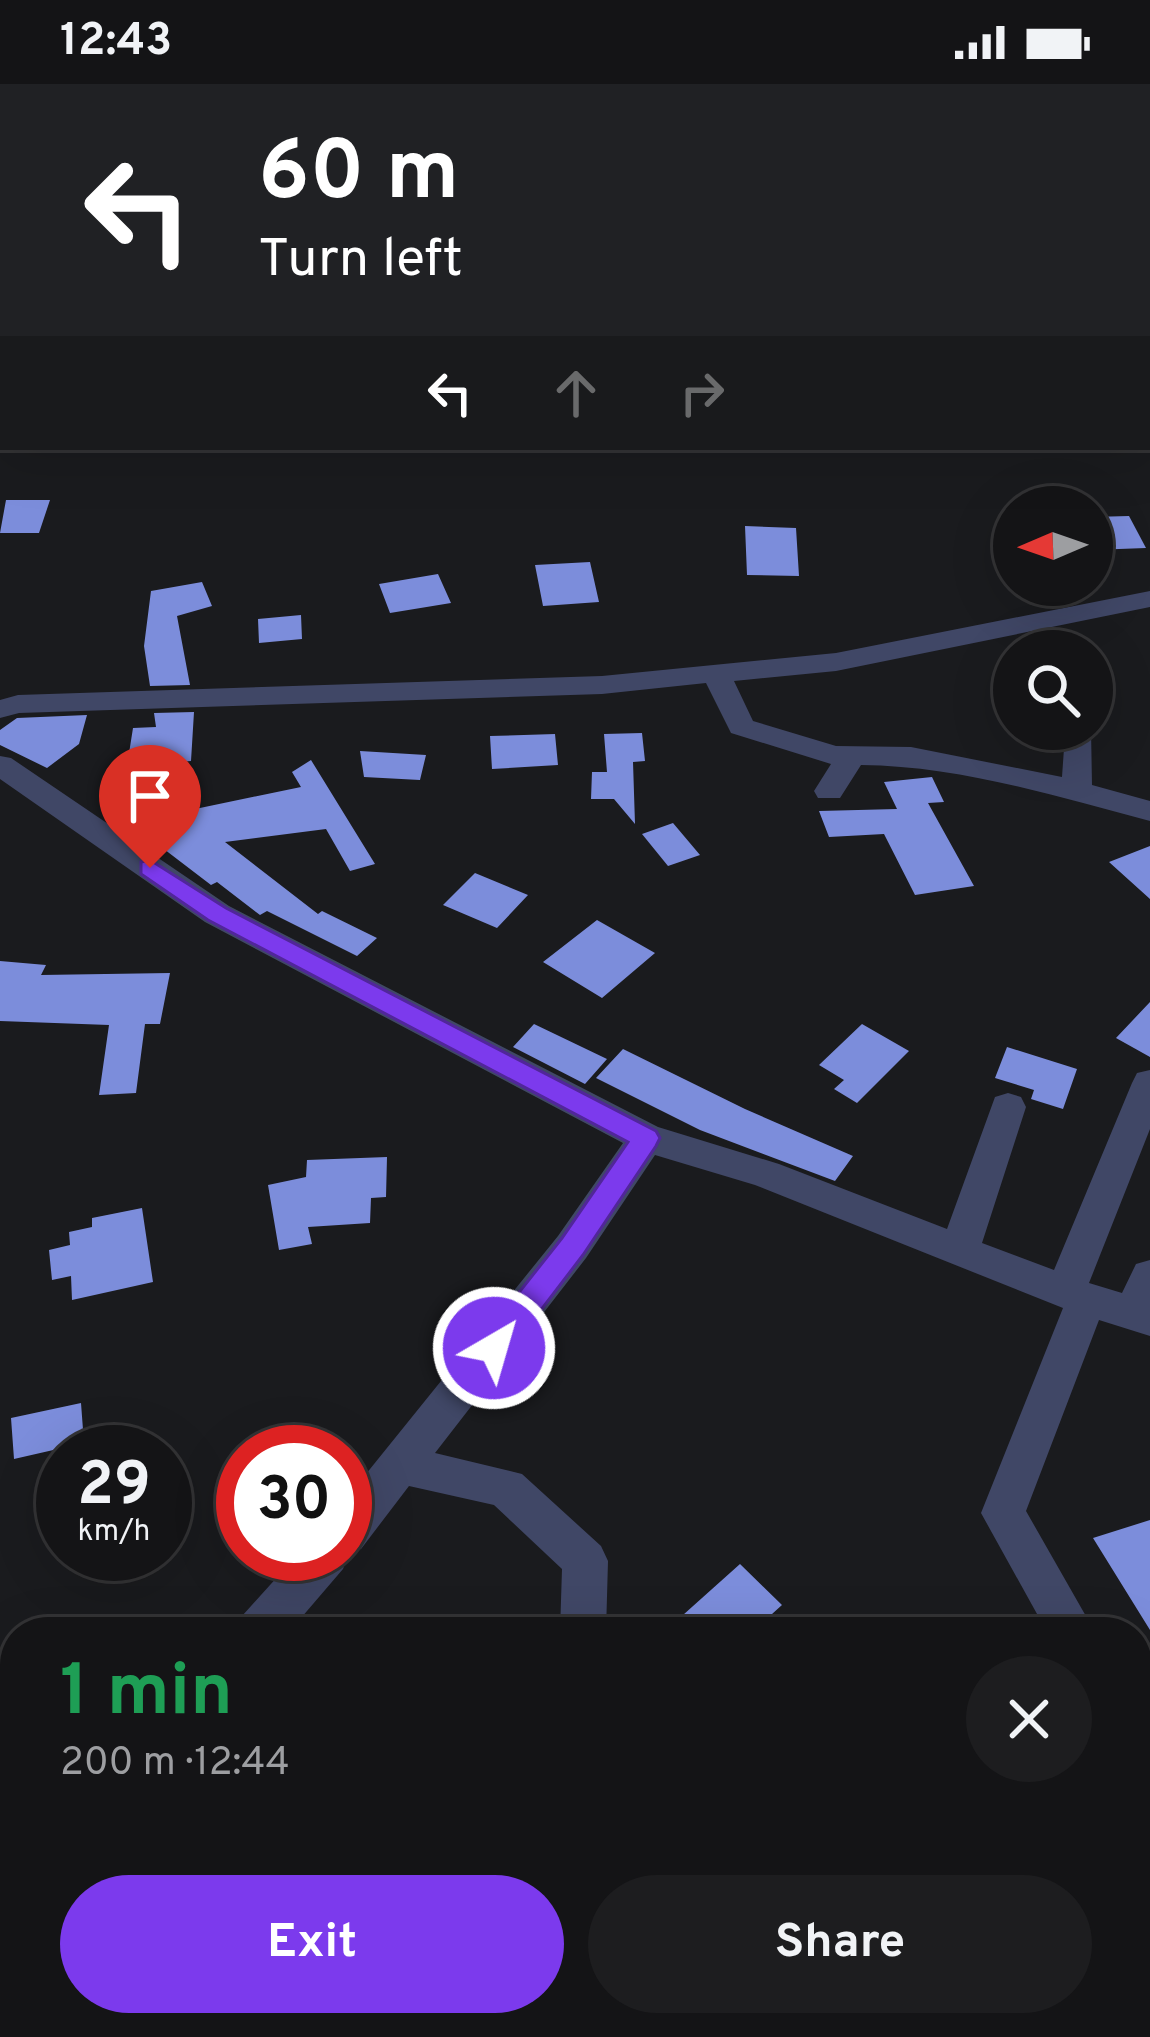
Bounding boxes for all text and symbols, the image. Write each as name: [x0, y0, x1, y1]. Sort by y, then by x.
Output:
text: 12:43: [60, 14, 172, 71]
text: 60 m: [258, 123, 459, 229]
icon: left: [60, 132, 216, 288]
text: Turn left: [258, 227, 463, 296]
icon: left: [417, 360, 483, 426]
icon: ahead: [543, 360, 609, 426]
icon: right: [669, 360, 735, 426]
north arrow: [993, 486, 1113, 606]
map controls: [993, 486, 1113, 750]
button: search: [993, 630, 1113, 750]
pin: [99, 745, 201, 868]
icon: arrive: [117, 763, 183, 829]
position arrow: [431, 1285, 557, 1411]
speed limit sign: 30: [216, 1425, 372, 1581]
text: 29: [77, 1450, 151, 1526]
text: km/h: [78, 1514, 150, 1551]
text: 1 min: [60, 1649, 233, 1741]
button: close: [966, 1656, 1092, 1782]
text: 200 m · 12:44: [60, 1740, 290, 1789]
button: Exit: [60, 1875, 564, 2013]
button: Share: [588, 1875, 1092, 2013]

